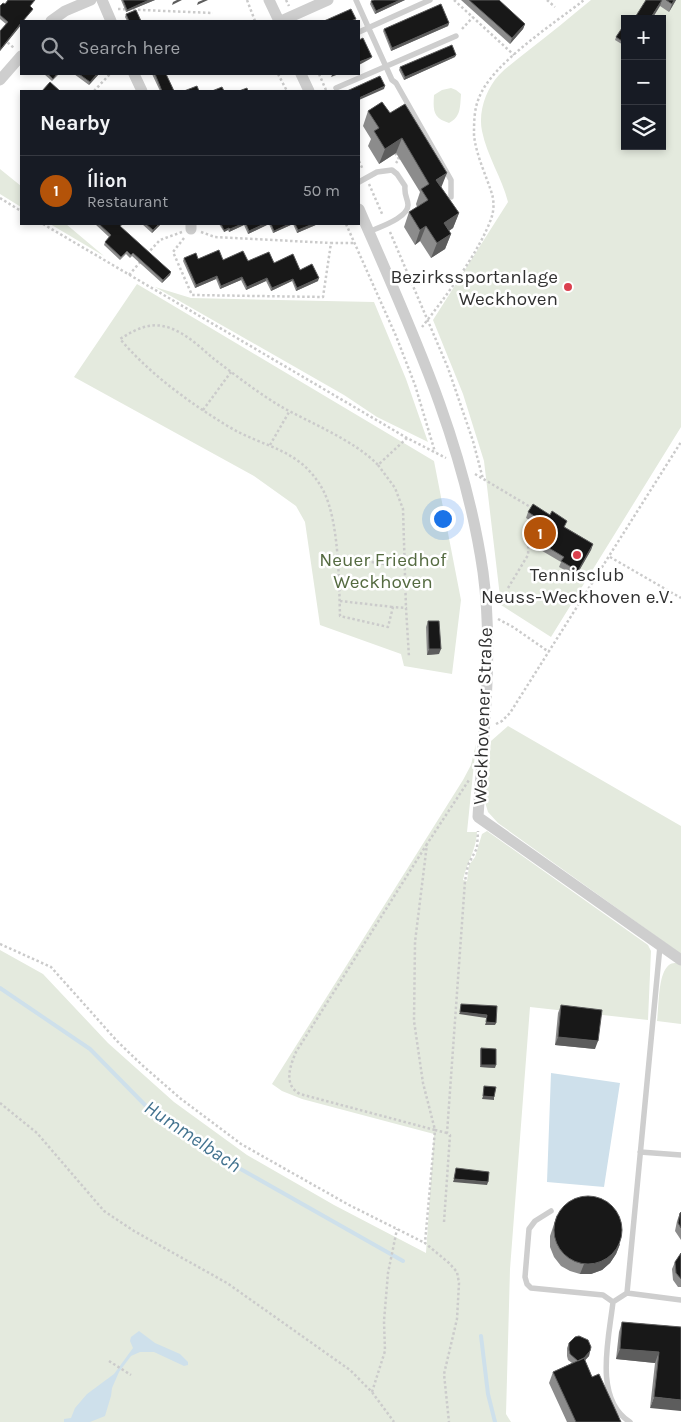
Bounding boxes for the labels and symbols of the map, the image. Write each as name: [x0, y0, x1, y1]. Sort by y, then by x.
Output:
place label: Bezirkssportanlage Weckhoven: [391, 266, 558, 310]
marker: Bezirkssportanlage Weckhoven: [562, 281, 574, 293]
your location: [430, 506, 456, 532]
pin: 1: [524, 514, 556, 552]
park label: Neuer Friedhof Weckhoven: [319, 549, 447, 593]
marker: Tennisclub Neuss-Weckhoven e.V.: [571, 549, 583, 561]
place label: Tennisclub Neuss-Weckhoven e.V.: [481, 564, 673, 608]
street label: Weckhovener Straße: [469, 627, 497, 805]
water label: Hummelbach: [140, 1096, 245, 1177]

